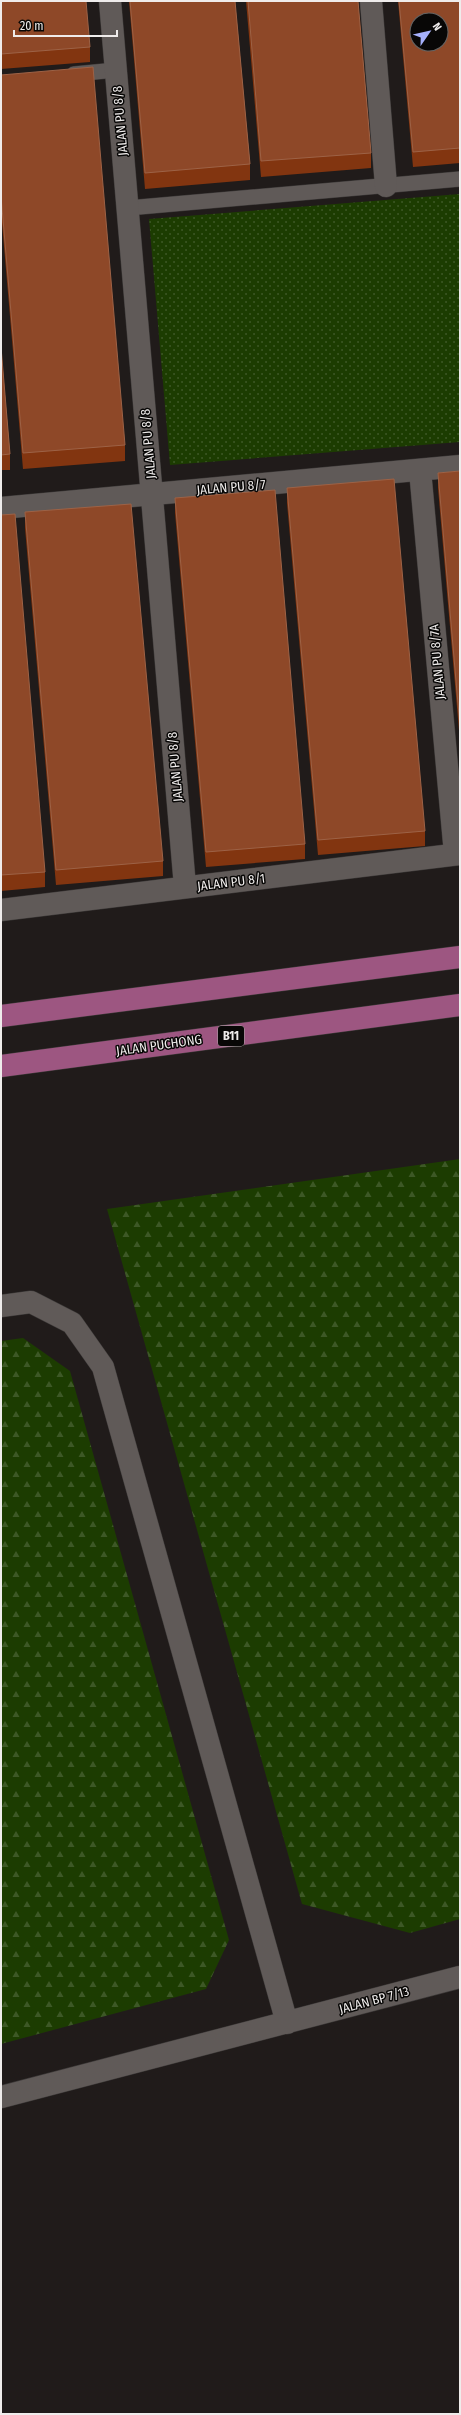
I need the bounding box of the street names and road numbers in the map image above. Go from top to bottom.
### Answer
street label: JALAN PU 8/8 [109,85,131,157]
street label: JALAN PU 8/8 [137,408,159,480]
street label: JALAN PU 8/7 [196,477,266,497]
street label: JALAN PU 8/7A [426,623,448,700]
street label: JALAN PU 8/8 [164,731,186,803]
street label: JALAN PU 8/1 [196,870,266,894]
road number: B11 [218,1026,244,1046]
street label: JALAN PUCHONG [115,1032,203,1058]
street label: JALAN BP 7/13 [337,1983,411,2017]

